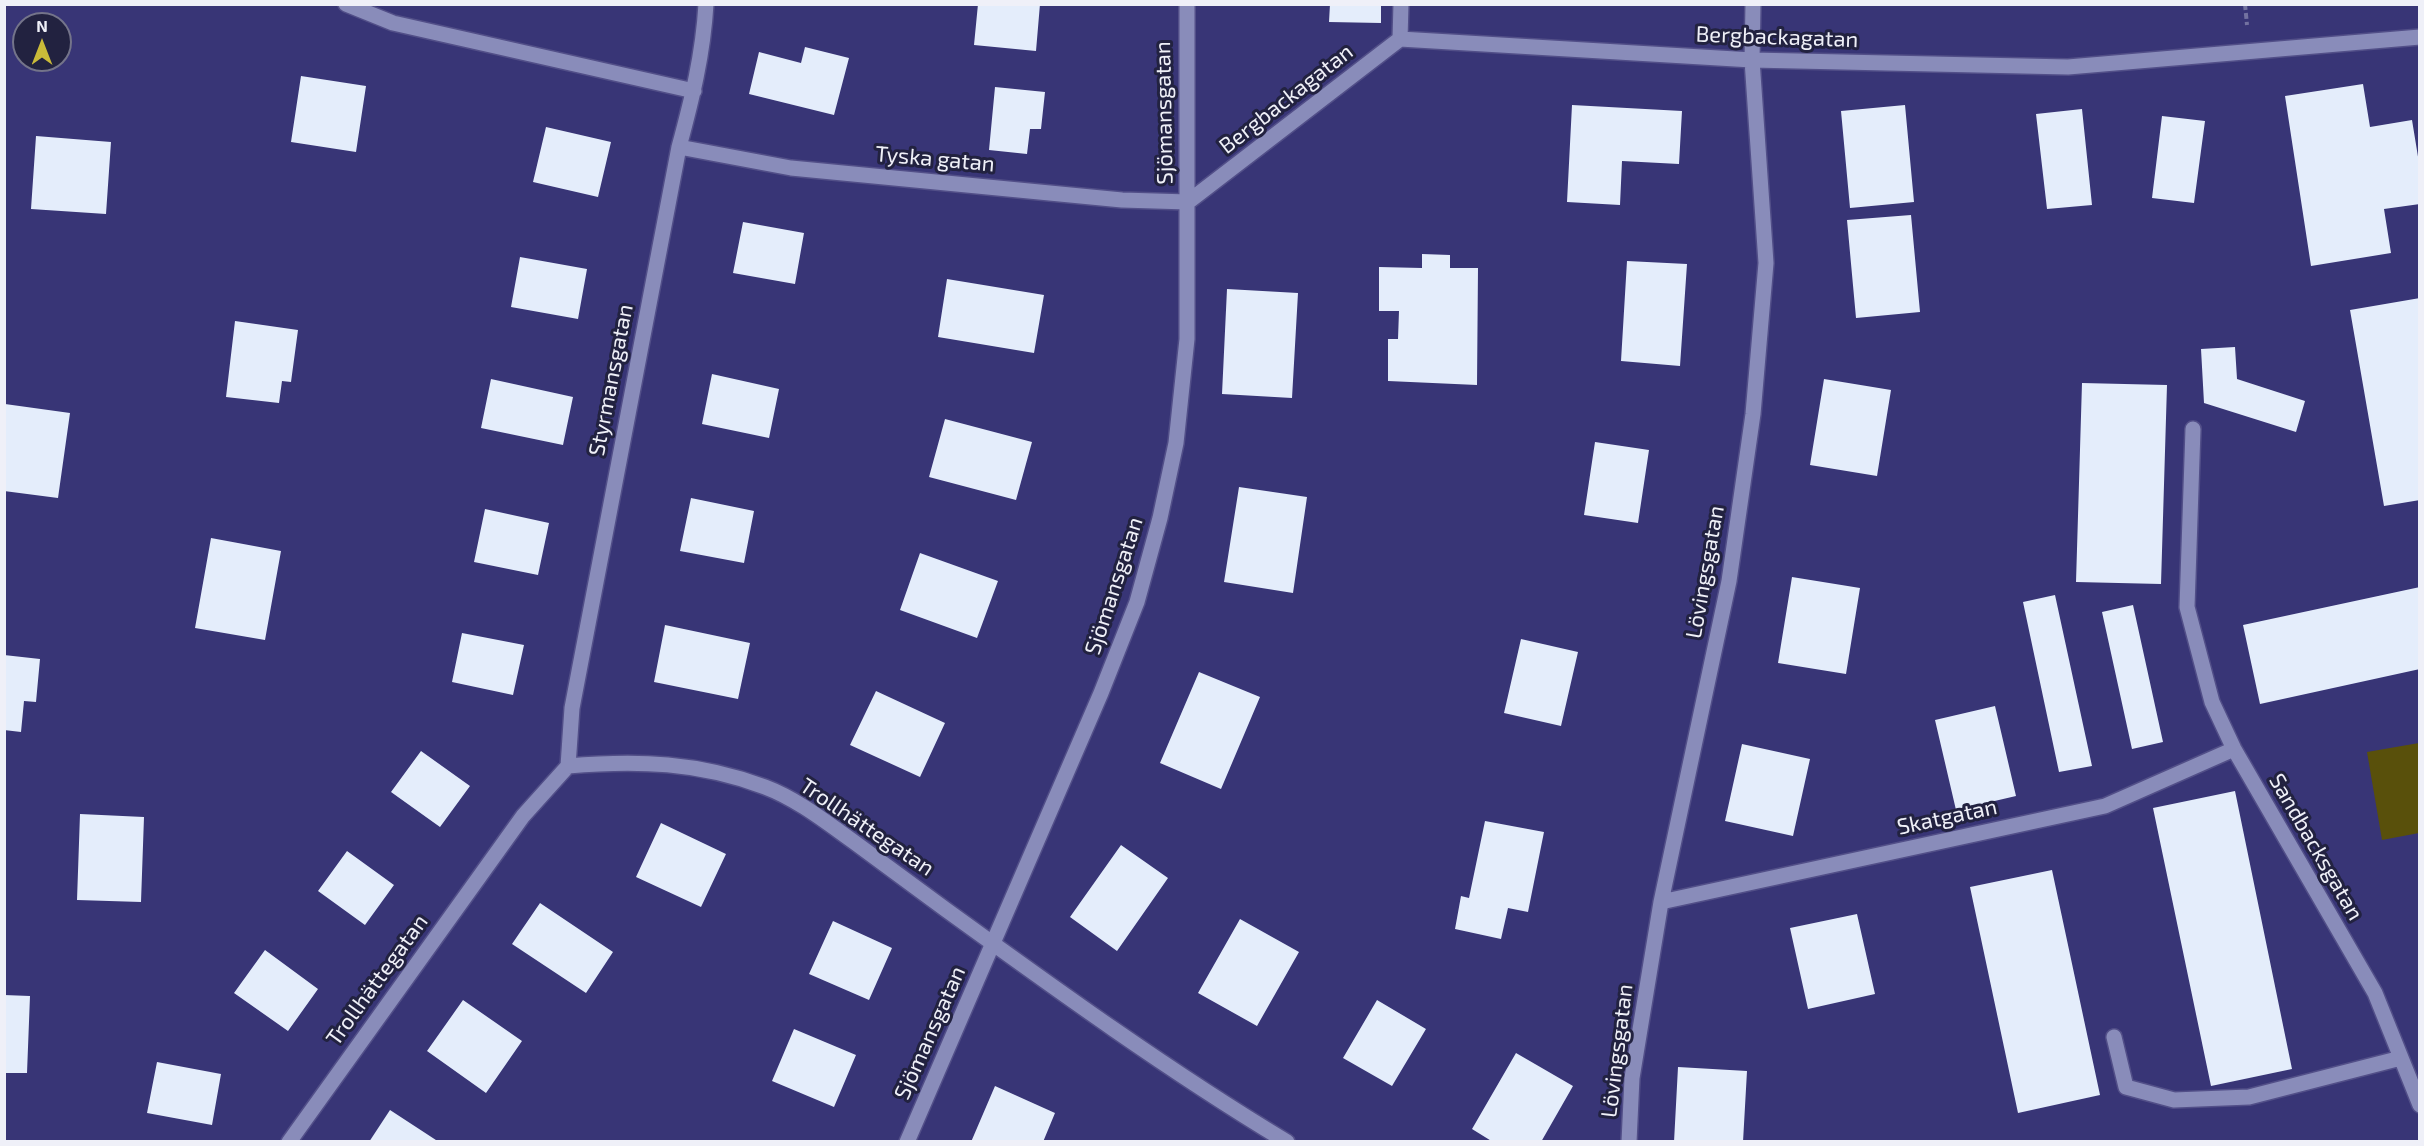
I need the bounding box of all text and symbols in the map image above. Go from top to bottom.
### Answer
north arrow [12,12,72,72]
text: N [36,16,48,35]
street label: Bergbackagatan [1695,21,1859,53]
street label: Bergbackagatan [1214,39,1358,159]
street label: Sjömansgatan [1150,41,1178,185]
street label: Tyska gatan [874,141,996,177]
street label: Styrmansgatan [583,302,639,458]
street label: Lövingsgatan [1680,503,1730,641]
street label: Sjömansgatan [1079,514,1149,658]
street label: Sandbacksgatan [2263,769,2369,925]
street label: Trollhättegatan [795,773,939,881]
street label: Skatgatan [1895,794,1999,840]
street label: Trollhättegatan [321,909,433,1051]
street label: Sjömansgatan [889,962,971,1104]
street label: Lövingsgatan [1596,983,1638,1119]

